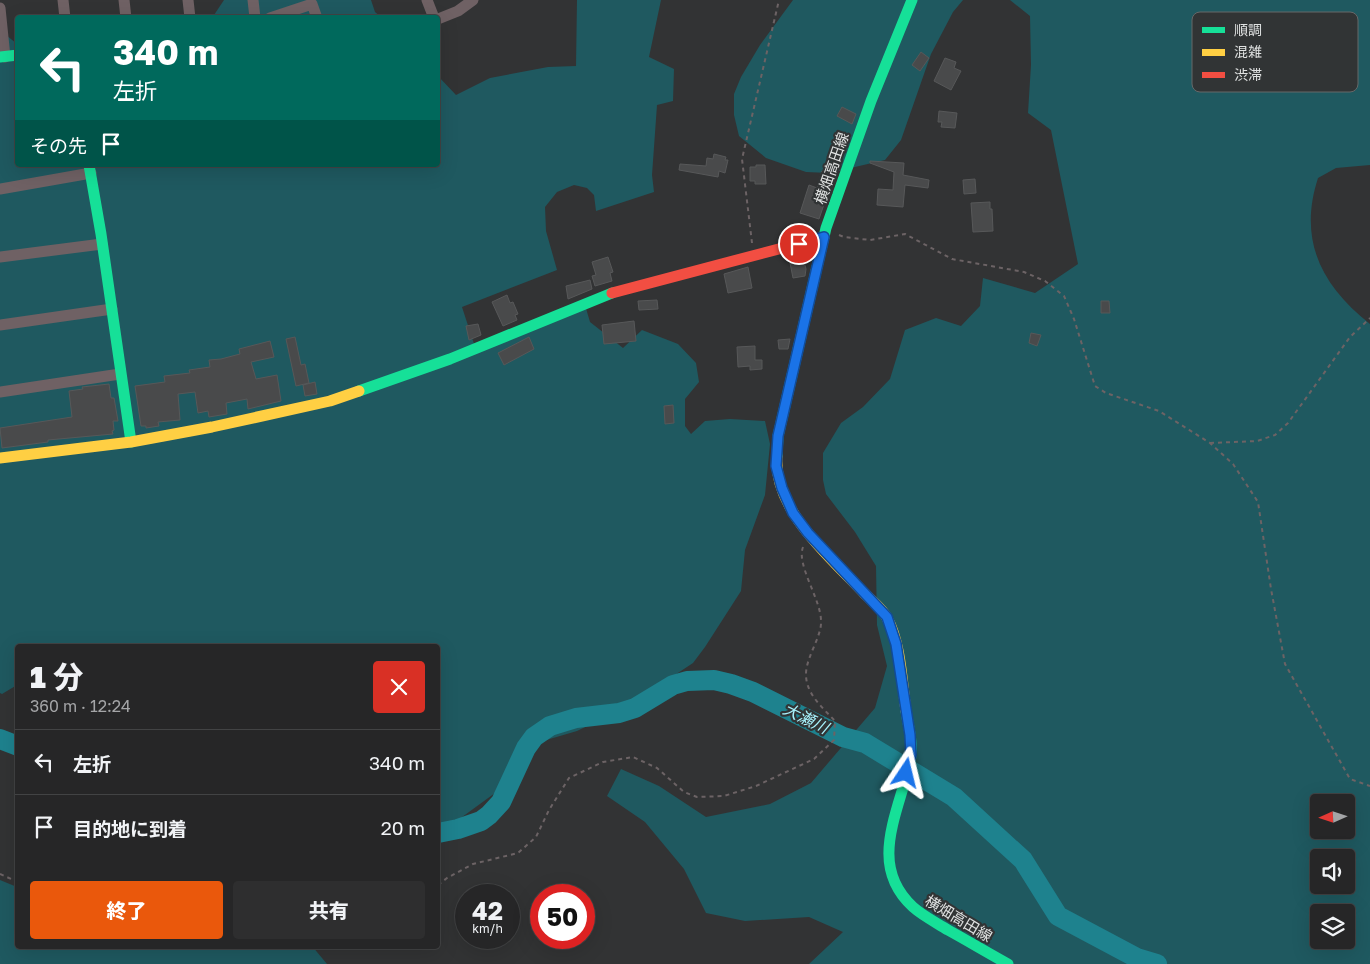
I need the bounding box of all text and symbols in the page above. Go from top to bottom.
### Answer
legend [1192,12,1358,92]
text: 順調 [1234,21,1262,38]
text: 340 m [113,31,218,73]
icon: left [30,35,95,100]
text: 混雑 [1234,43,1262,60]
text: 渋滞 [1234,66,1262,83]
text: 左折 [113,77,157,104]
icon: arrive [97,130,125,158]
street label: 横畑高田線 [810,130,852,206]
text: その先 [30,134,87,157]
pin [778,223,820,265]
icon: arrive [785,230,813,258]
text: 1 分 [30,659,83,695]
button: close [373,661,425,713]
text: 360 m · 12:24 [30,696,131,716]
water label: 大瀬川 [780,698,834,738]
position arrow [879,746,931,798]
icon: left [30,748,58,776]
text: 340 m [369,751,425,774]
text: 左折 [73,752,111,775]
north arrow [1310,794,1355,839]
map controls [1310,794,1355,949]
icon: arrive [30,813,58,841]
text: 20 m [381,816,425,839]
text: 目的地に到着 [73,817,187,840]
button: sound [1310,849,1355,894]
button: 終了 [30,881,223,939]
button: 共有 [233,881,425,939]
speed limit sign: 50 [530,884,595,949]
street label: 横畑高田線 [922,891,996,945]
text: 42 [472,895,503,926]
button: layers [1310,904,1355,949]
text: km/h [472,921,503,936]

